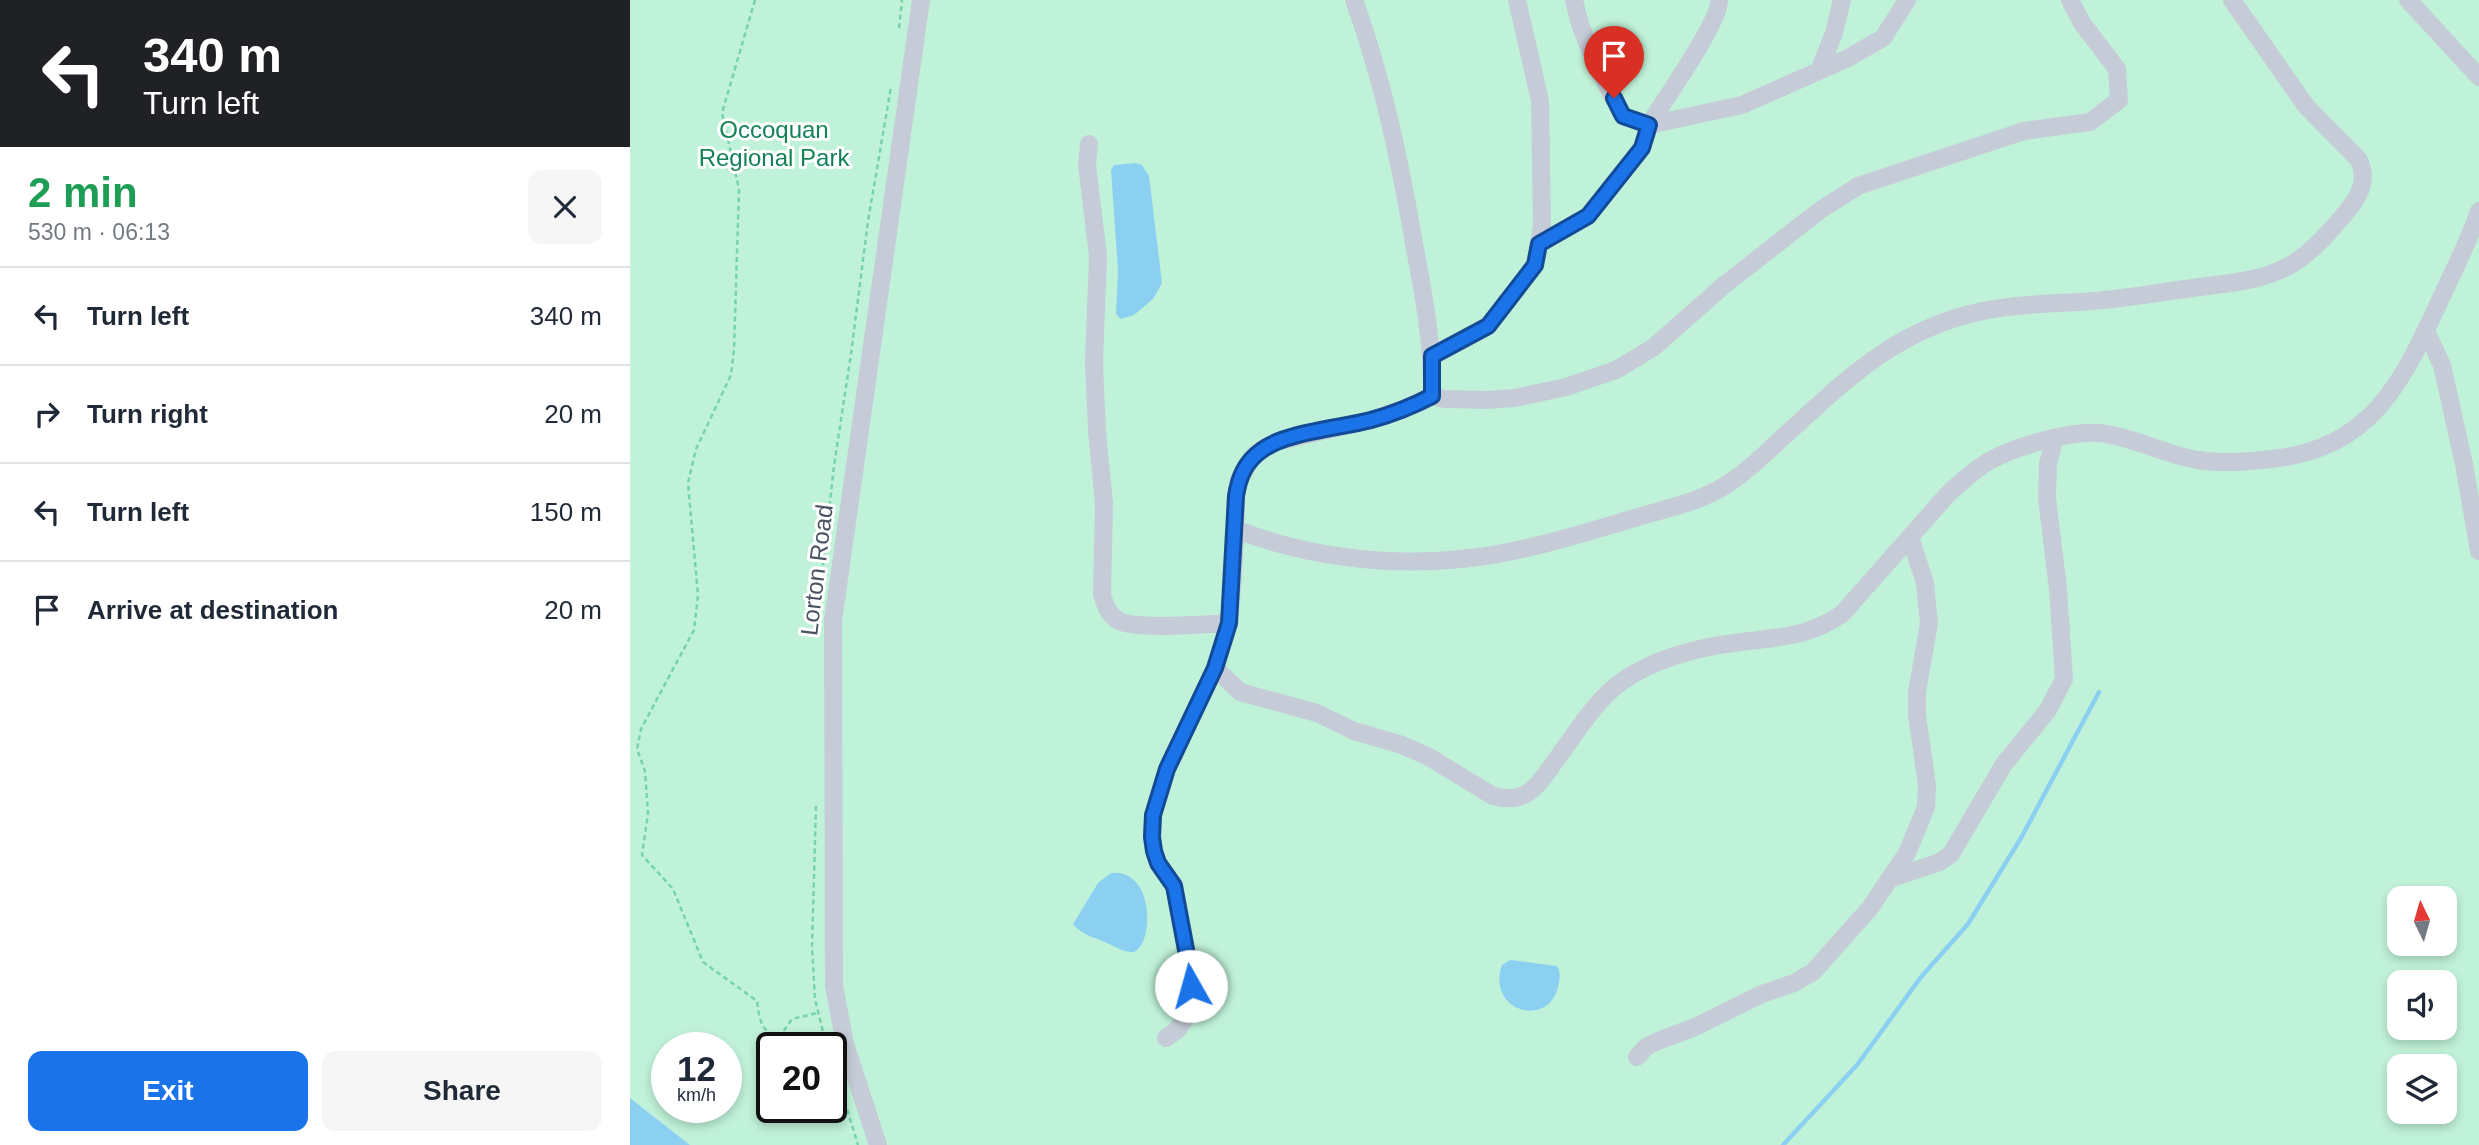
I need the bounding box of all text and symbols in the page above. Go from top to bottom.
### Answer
pin [1584,26,1644,98]
icon: left [28,28,119,119]
text: 340 m [143,28,282,82]
icon: arrive [1595,37,1633,75]
text: Turn left [143,85,259,121]
park label: Occoquan Regional Park [699,116,850,171]
text: 2 min [28,169,138,216]
button: close [528,170,602,244]
text: 530 m · 06:13 [28,219,170,245]
icon: left [28,297,66,335]
text: Turn left [87,301,189,331]
text: 340 m [530,301,602,331]
icon: right [28,395,66,433]
text: Turn right [87,399,208,429]
text: 20 m [544,399,602,429]
icon: left [28,493,66,531]
text: Turn left [87,497,189,527]
text: 150 m [530,497,602,527]
street label: Lorton Road [795,503,838,637]
icon: arrive [28,591,66,629]
text: Arrive at destination [87,595,338,625]
text: 20 m [544,595,602,625]
north arrow [2387,886,2457,956]
map controls [2387,886,2457,1124]
position arrow [1154,949,1228,1023]
button: sound [2387,970,2457,1040]
speed limit sign: 20 [756,1032,847,1123]
text: 12 [677,1049,716,1088]
button: Exit [28,1051,308,1131]
button: Share [322,1051,602,1131]
button: layers [2387,1054,2457,1124]
text: km/h [677,1085,716,1105]

